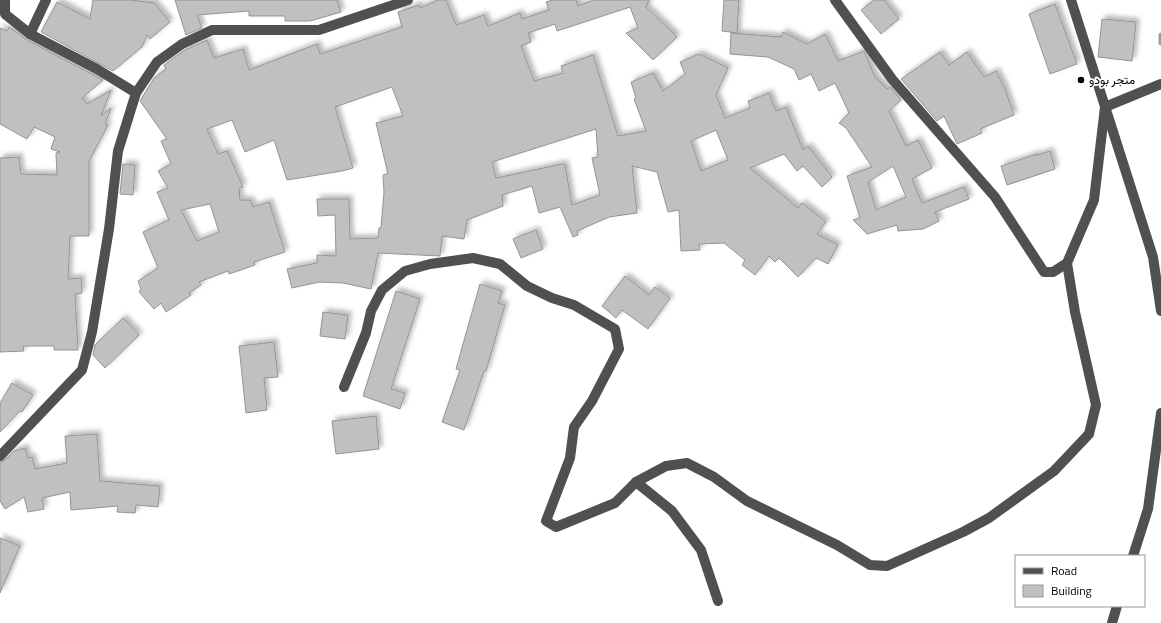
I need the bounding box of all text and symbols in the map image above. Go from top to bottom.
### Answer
place label: متجر بودو [1089,70,1135,89]
marker: متجر بودو [1076,75,1086,85]
legend [1015,555,1145,607]
text: Road [1051,561,1077,580]
text: Building [1051,581,1092,600]

